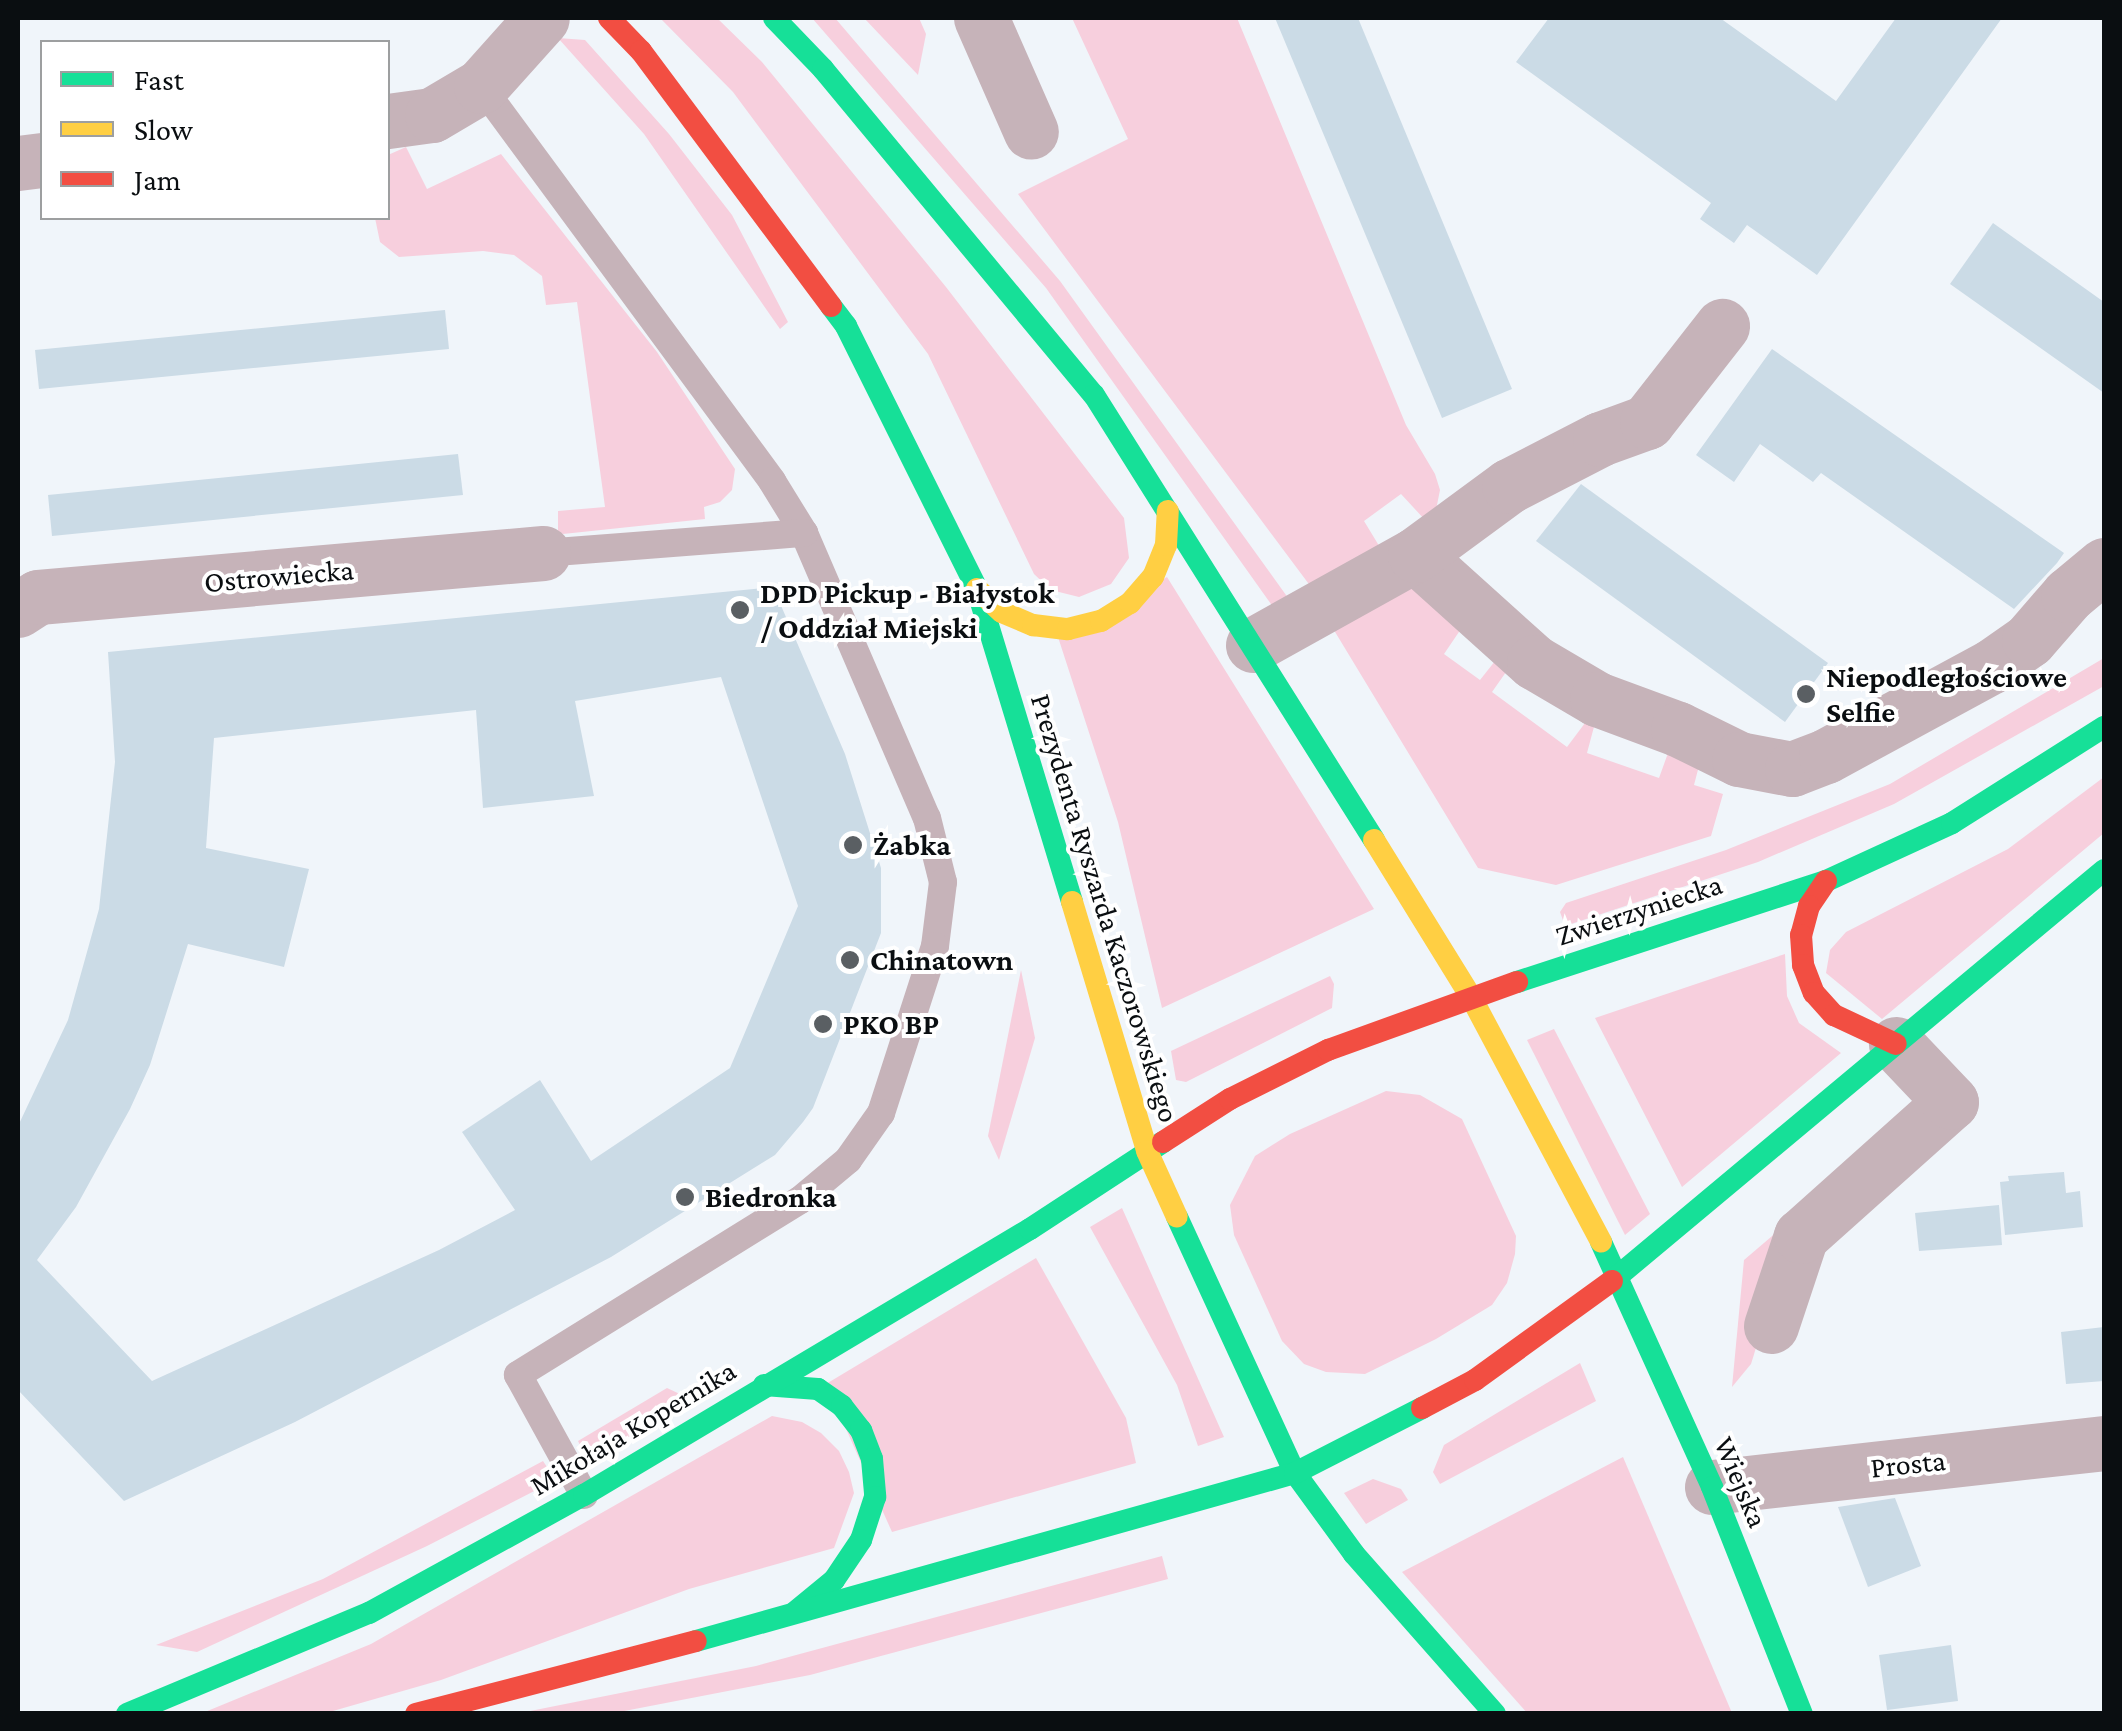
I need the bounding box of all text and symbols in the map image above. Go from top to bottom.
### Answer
legend [40,40,390,220]
text: Fast [134,63,184,96]
text: Slow [134,113,193,146]
text: Jam [134,163,181,196]
street label: Ostrowiecka [203,552,355,600]
place label: DPD Pickup - Białystok / Oddział Miejski [760,575,1055,646]
marker: DPD Pickup - Białystok / Oddział Miejski [729,599,751,621]
place label: Niepodległościowe Selfie [1826,659,2067,730]
marker: Niepodległościowe Selfie [1795,683,1817,705]
street label: Prezydenta Ryszarda Kaczorowskiego [1023,689,1187,1127]
place label: Żabka [873,827,951,863]
marker: Żabka [842,834,864,856]
street label: Zwierzyniecka [1551,866,1727,954]
place label: Chinatown [870,942,1013,978]
marker: Chinatown [839,949,861,971]
place label: PKO BP [843,1006,939,1042]
marker: PKO BP [812,1013,834,1035]
place label: Biedronka [705,1179,837,1215]
marker: Biedronka [674,1186,696,1208]
street label: Mikołaja Kopernika [524,1352,742,1504]
street label: Wiejska [1706,1431,1776,1533]
street label: Prosta [1869,1442,1947,1486]

